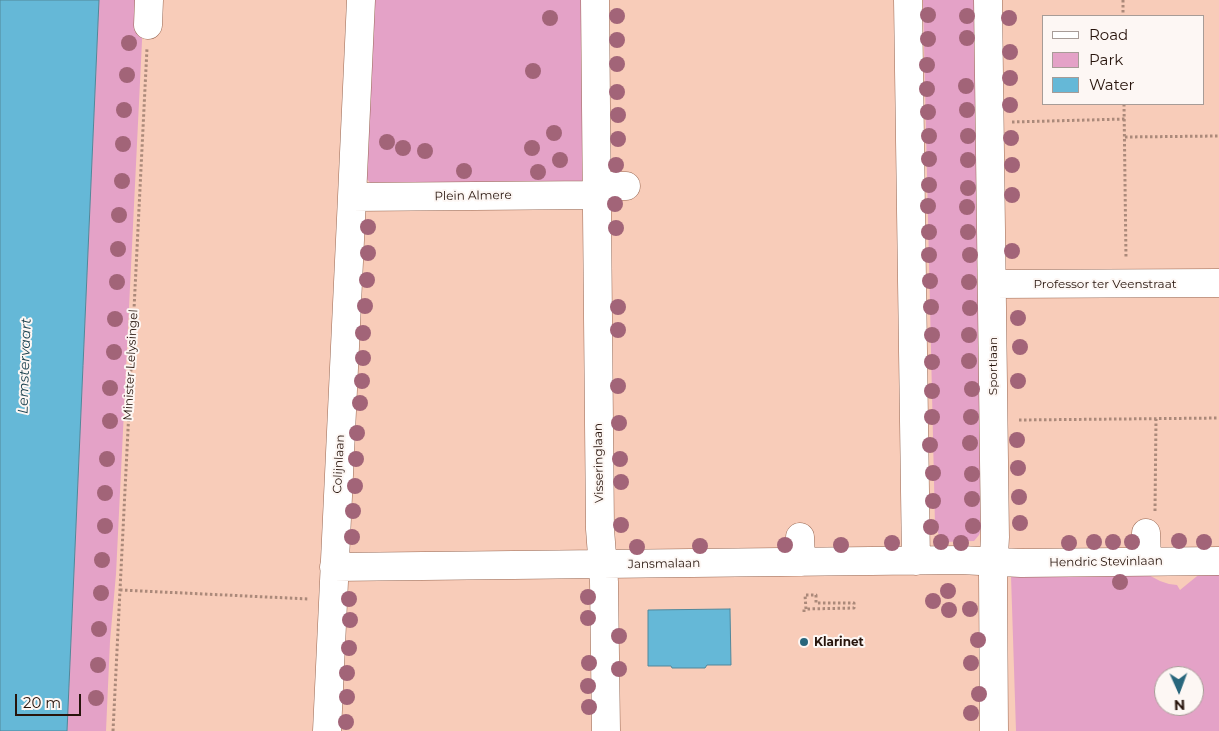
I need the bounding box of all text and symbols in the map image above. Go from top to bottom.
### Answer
legend [1042,15,1204,105]
text: Road [1089,25,1128,44]
text: Park [1089,50,1123,69]
text: Water [1089,75,1135,94]
street label: Plein Almere [434,188,512,204]
street label: Professor ter Veenstraat [1033,277,1177,291]
street label: Minister Lelysingel [121,309,141,421]
water label: Lemstervaart [15,318,35,414]
street label: Sportlaan [986,337,1000,395]
street label: Visseringlaan [591,423,607,503]
street label: Colijnlaan [330,434,348,494]
street label: Hendric Stevinlaan [1049,554,1163,570]
street label: Jansmalaan [628,556,700,572]
place label: Klarinet [814,635,864,649]
marker: Klarinet [798,636,810,648]
north arrow [1154,666,1204,716]
scale bar [18,684,84,716]
text: 20 m [23,693,61,712]
text: N [1174,696,1185,714]

